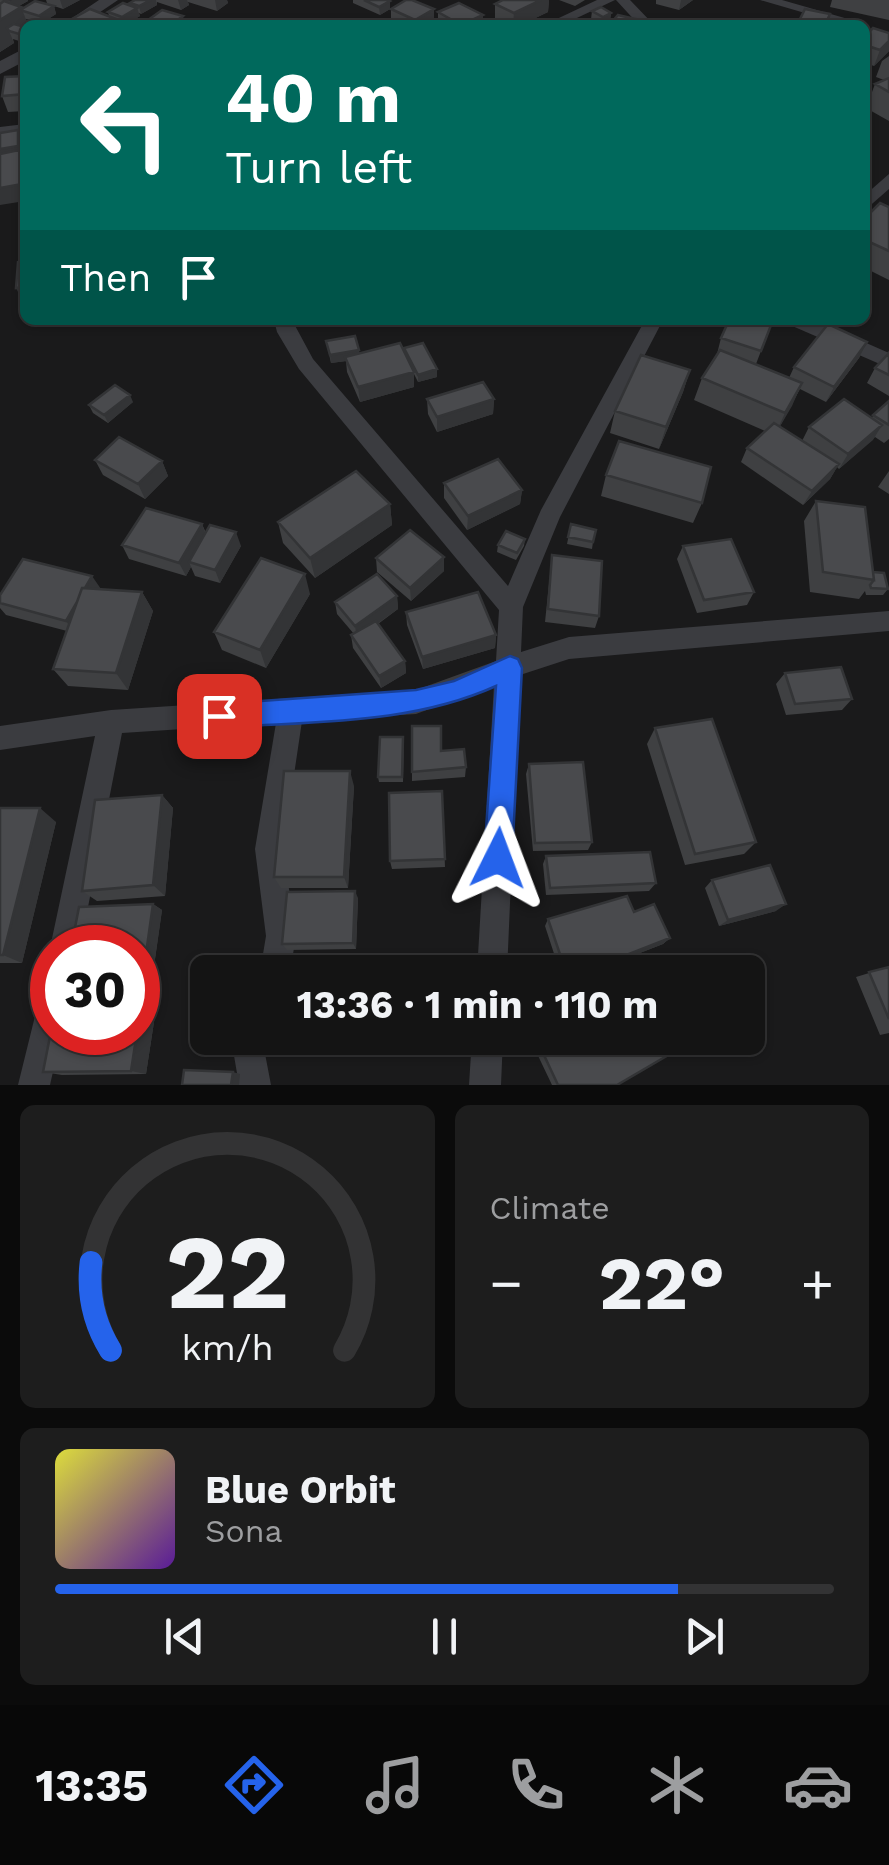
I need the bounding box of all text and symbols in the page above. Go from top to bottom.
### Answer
text: 40 m [225,57,401,139]
icon: left [60,60,190,190]
text: Turn left [225,141,412,194]
icon: arrive [171,250,226,305]
text: Then [60,256,151,300]
pin [177,674,262,759]
icon: arrive [192,689,247,744]
position arrow [446,806,550,910]
speed limit sign: 30 [30,925,160,1055]
text: 13:36 · 1 min · 110 m [297,983,658,1027]
text: Climate [490,1189,610,1227]
text: 22 [165,1211,289,1333]
text: 22° [598,1239,725,1327]
text: − [490,1251,523,1315]
text: + [801,1251,834,1315]
text: km/h [181,1327,273,1369]
text: Blue Orbit [205,1468,396,1512]
text: Sona [205,1512,283,1550]
icon: previous [157,1609,212,1664]
icon: pause [417,1609,472,1664]
icon: next [677,1609,732,1664]
icon: directions [219,1750,289,1820]
icon: music [360,1750,430,1820]
icon: phone [501,1750,571,1820]
icon: climate [642,1750,712,1820]
icon: car [783,1750,853,1820]
text: 13:35 [36,1759,148,1812]

